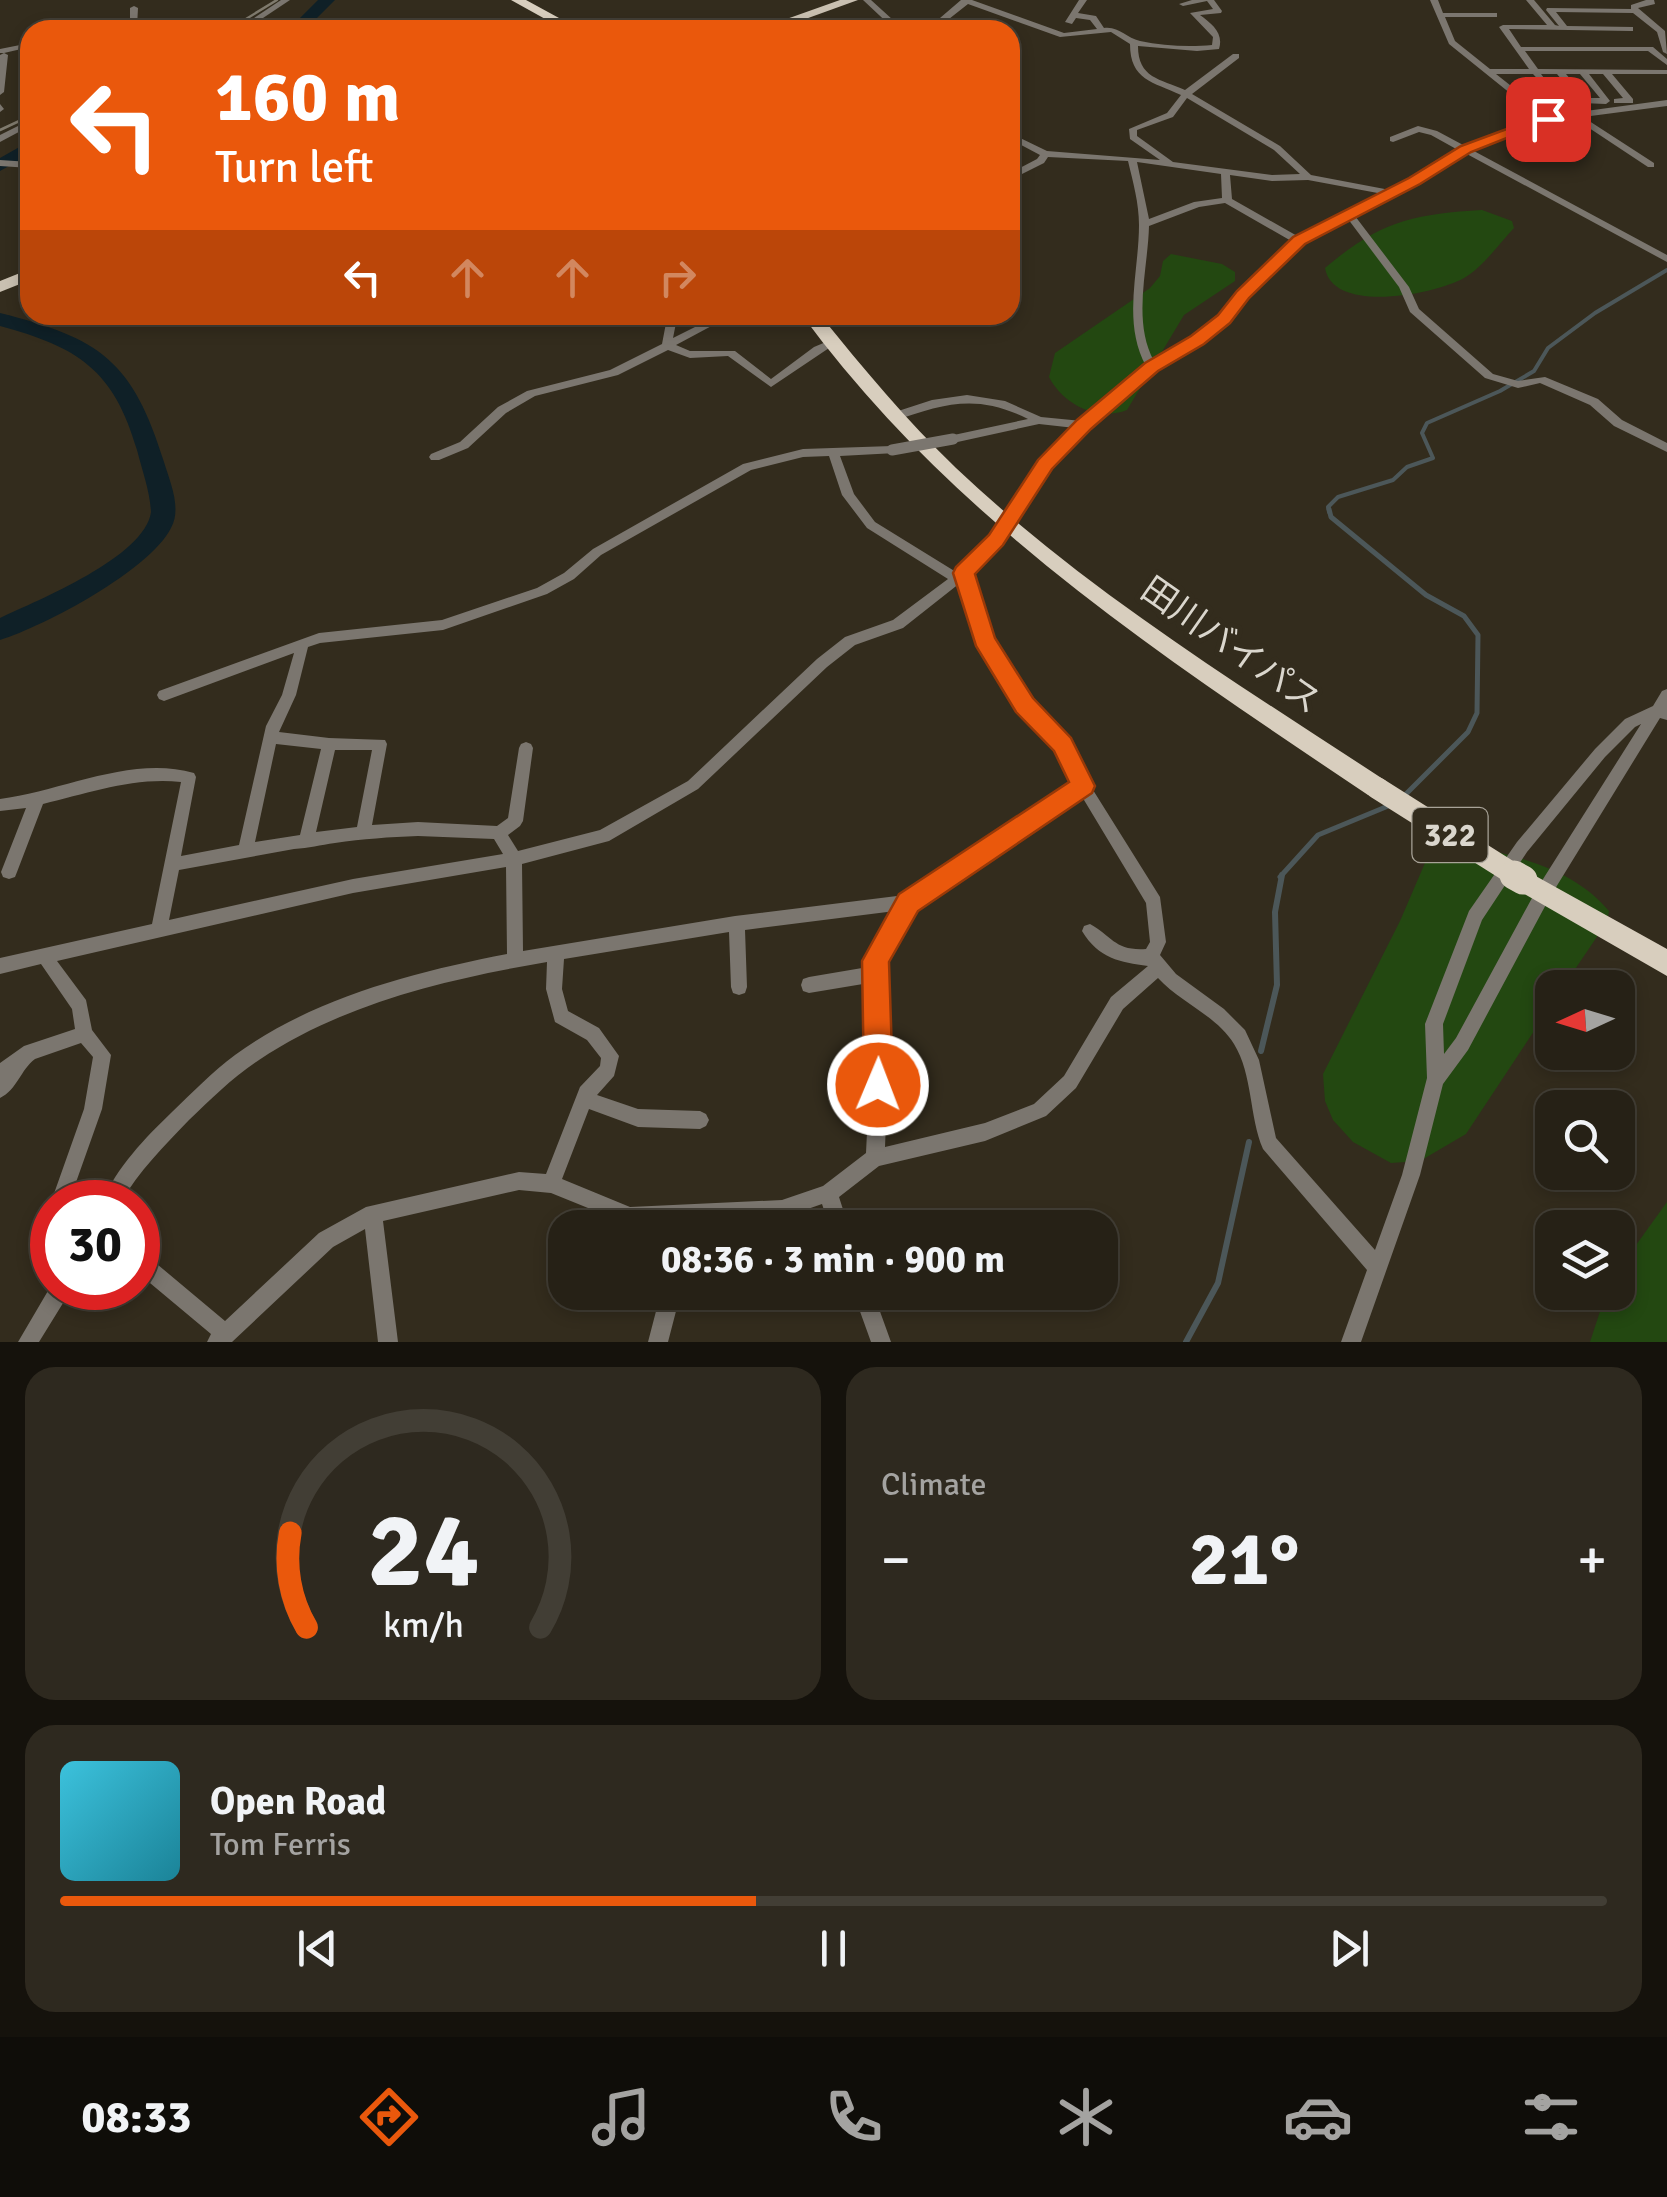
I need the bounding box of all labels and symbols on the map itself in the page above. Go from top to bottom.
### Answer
pin [1506,77,1591,162]
street label: 田川バイパス [1133,568,1329,723]
road number: 322 [1412,808,1488,862]
north arrow [1535,970,1635,1070]
position arrow [826,1033,930,1137]
speed limit sign: 30 [30,1180,160,1310]

